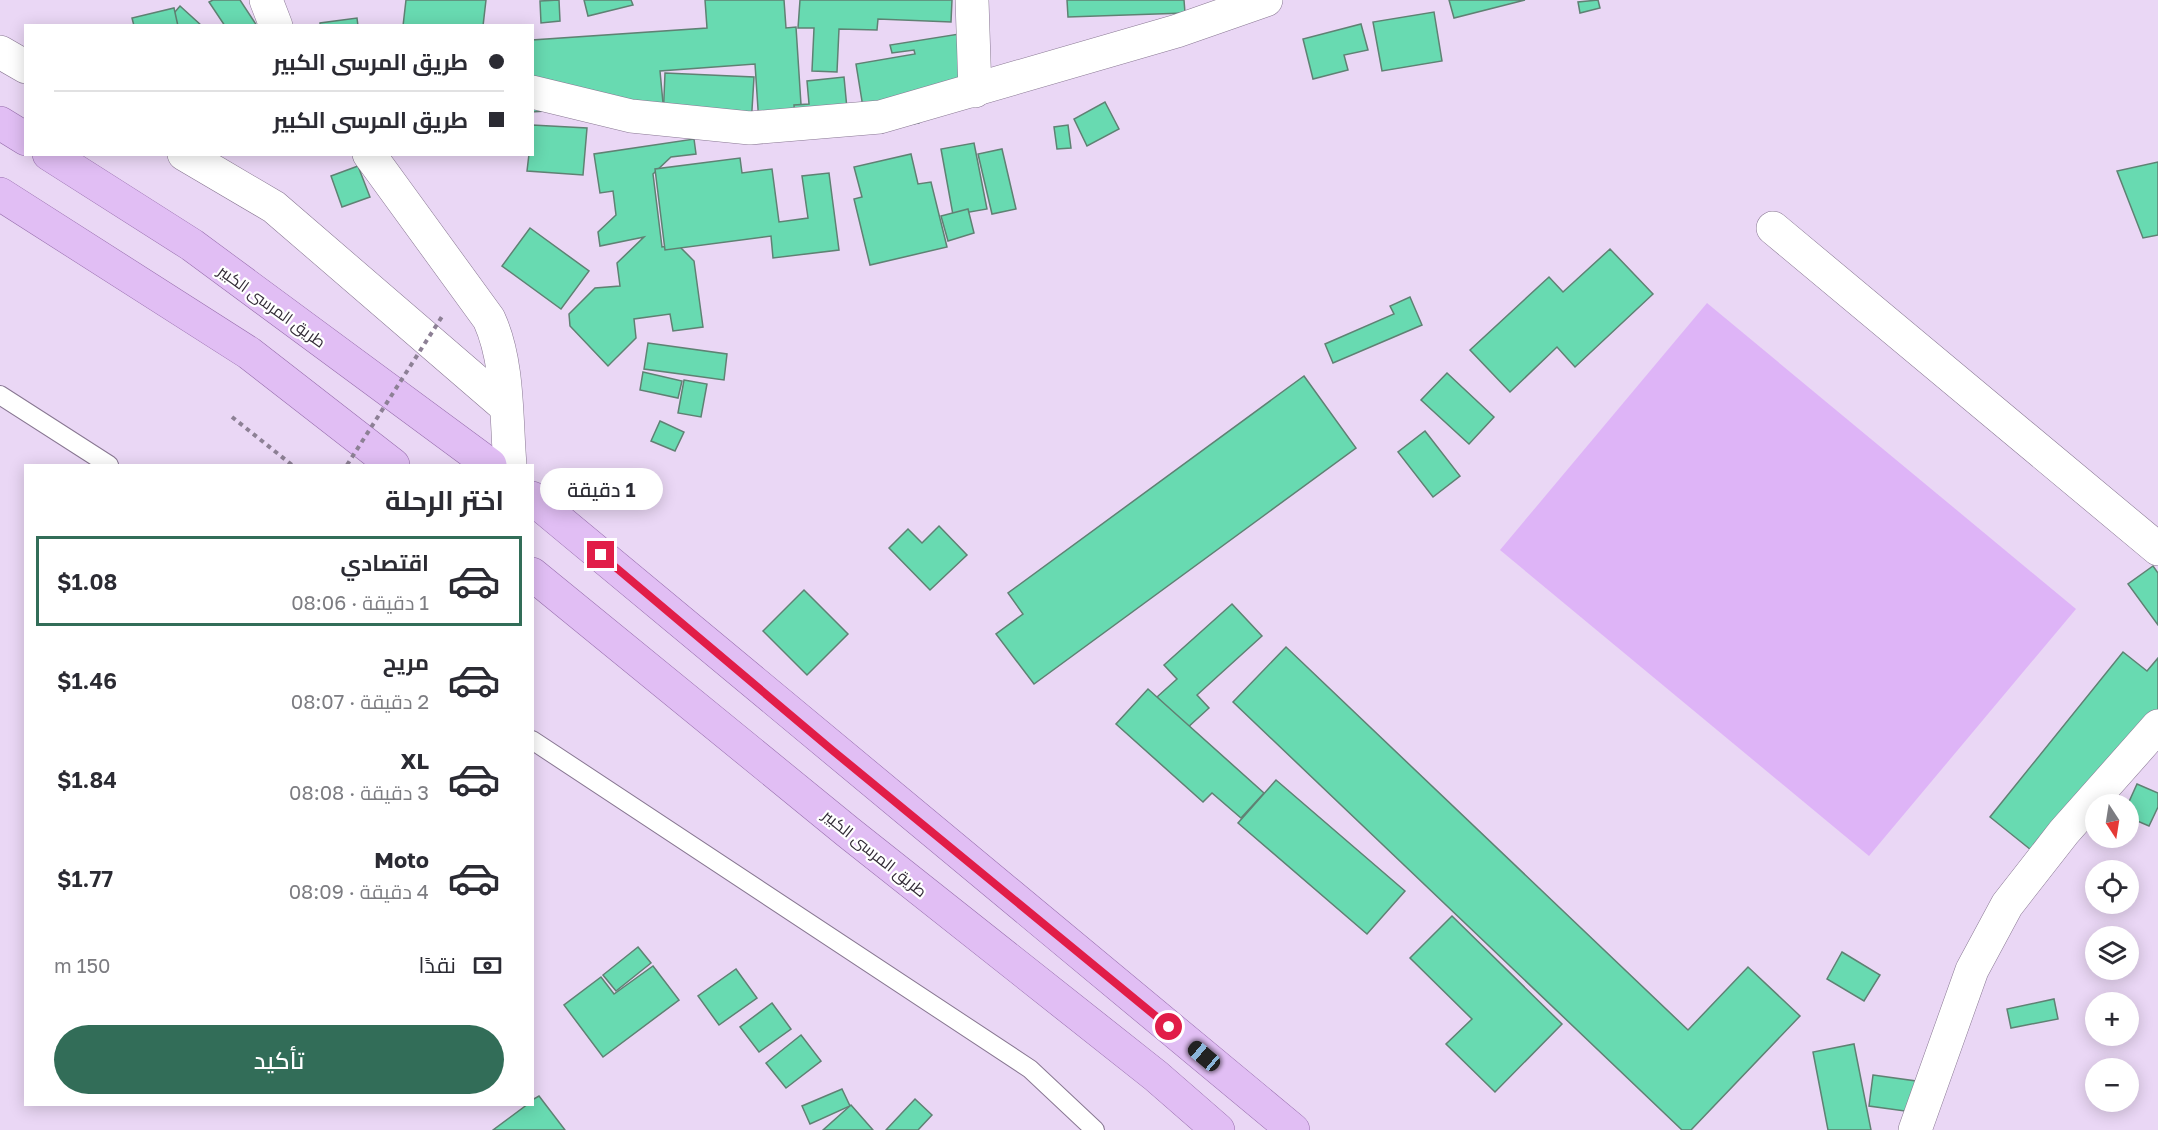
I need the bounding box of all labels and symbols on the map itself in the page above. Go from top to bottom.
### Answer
street label: طريق المرسى الكبير [213,260,330,353]
callout: 1 دقيقة [540,468,662,510]
route end [587,541,614,568]
north arrow [2085,794,2139,848]
street label: طريق المرسى الكبير [818,804,931,902]
route start [1155,1013,1182,1040]
car [1184,1038,1224,1074]

